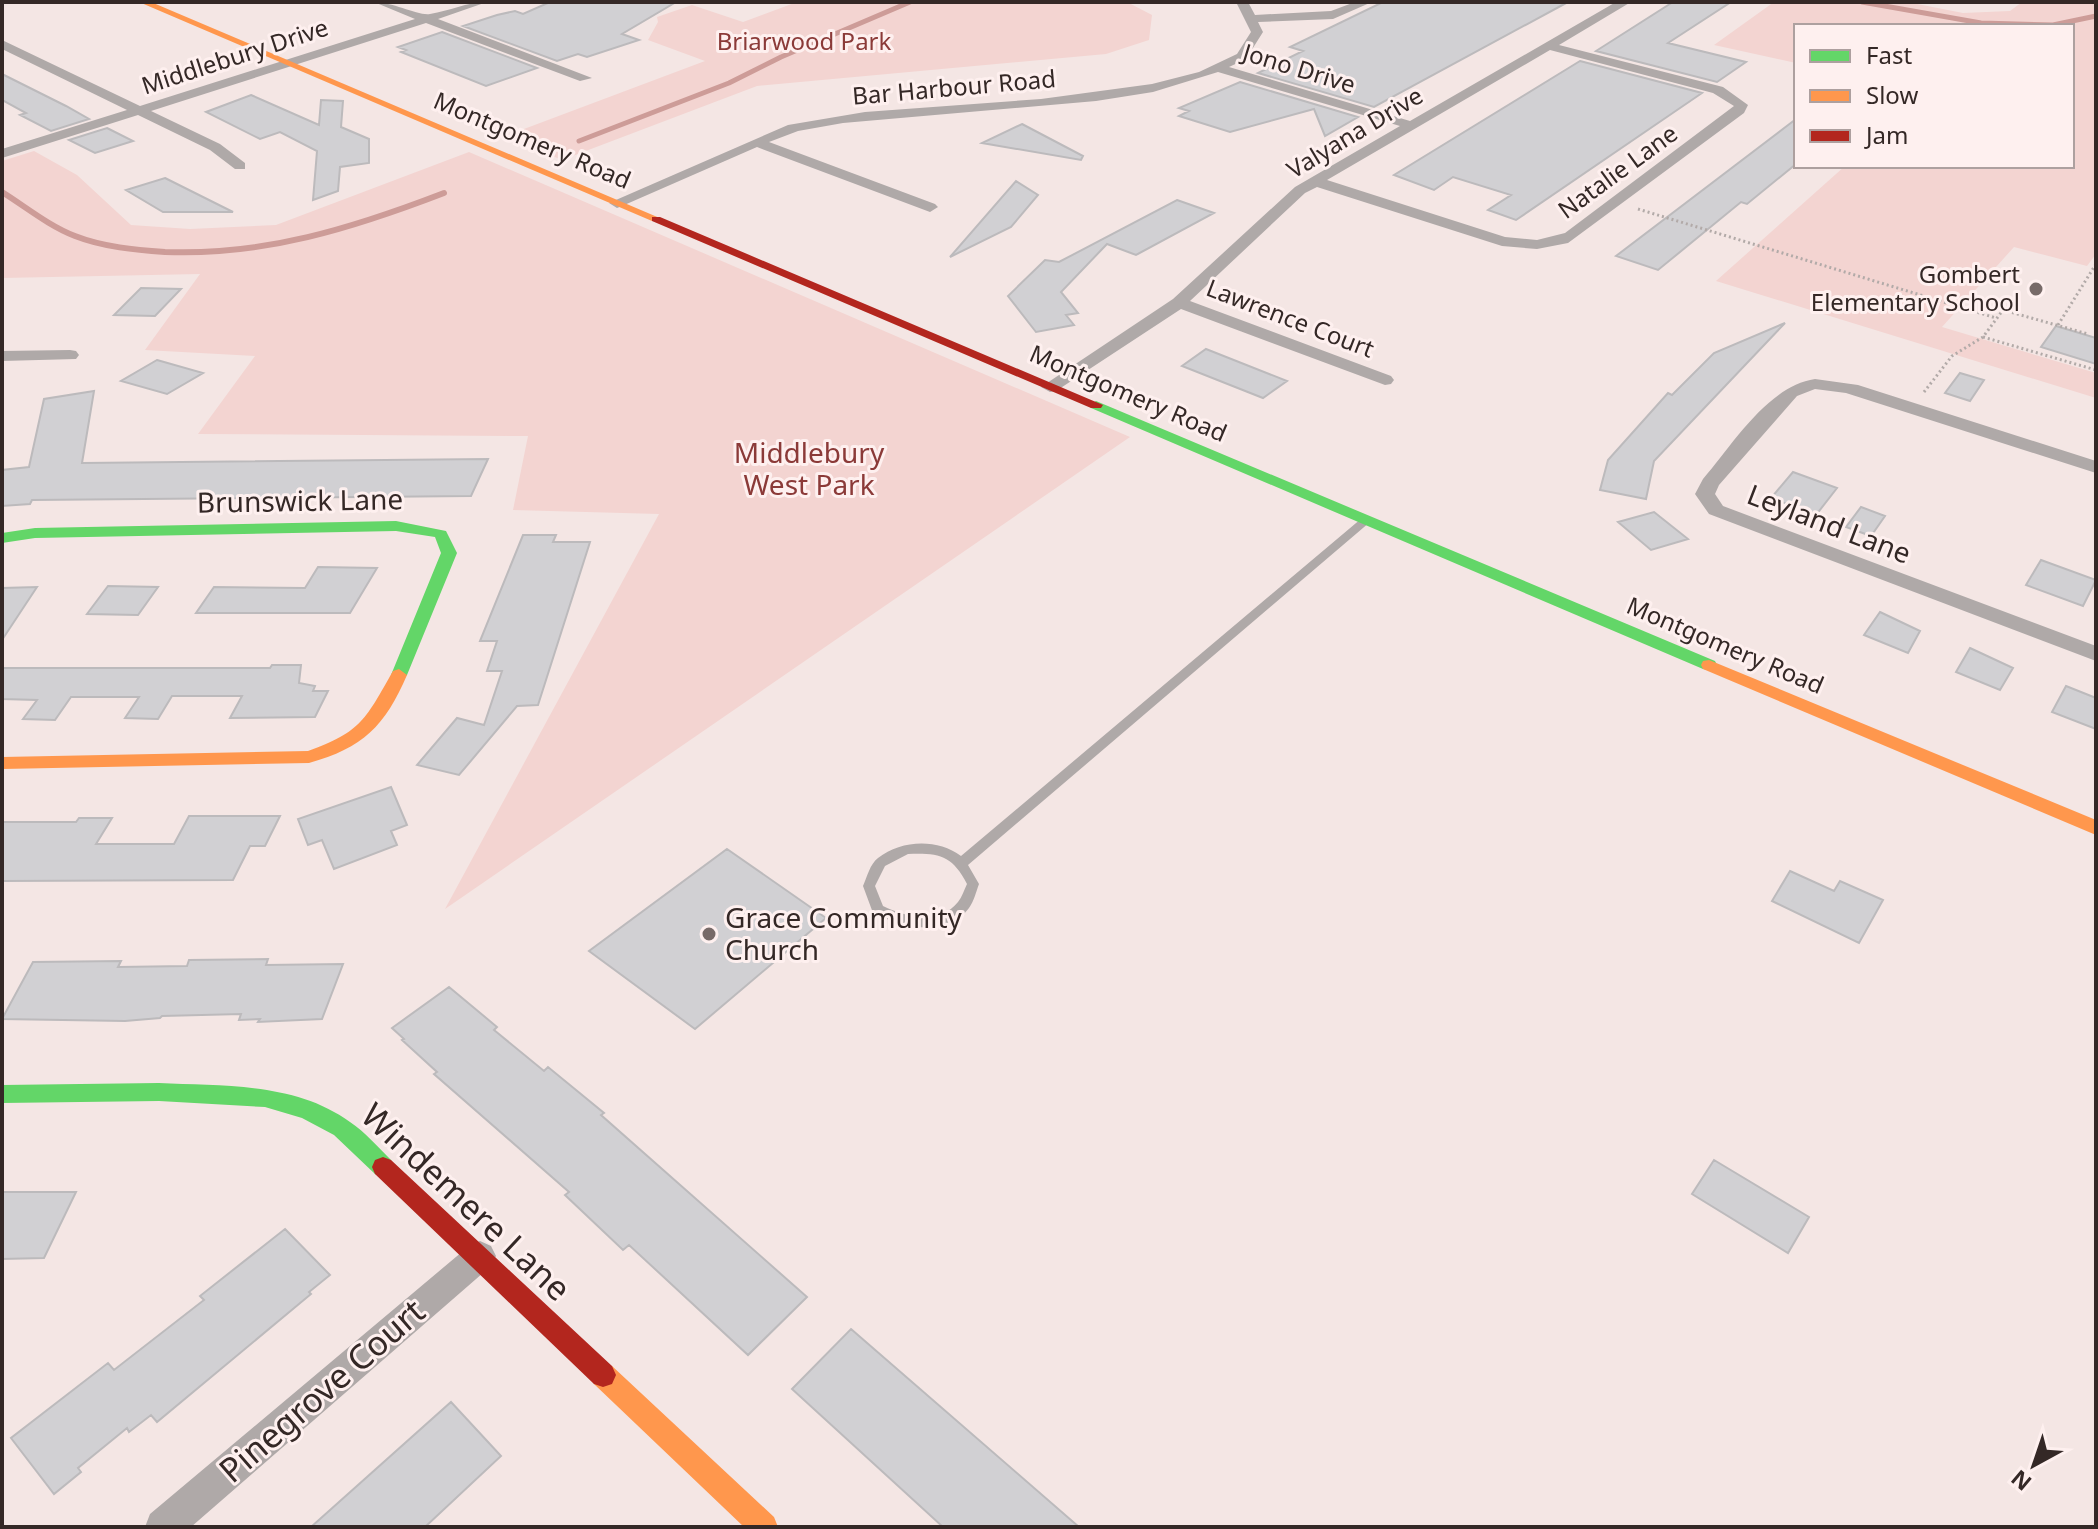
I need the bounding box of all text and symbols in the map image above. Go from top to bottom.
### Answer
street label: Middlebury Drive [137,10,332,101]
park label: Briarwood Park [717,24,892,57]
legend [1794,24,2074,168]
street label: Jono Drive [1237,34,1360,100]
text: Fast [1866,38,1912,71]
street label: Bar Harbour Road [851,61,1057,112]
street label: Valyana Drive [1280,78,1428,185]
text: Slow [1866,78,1918,111]
street label: Montgomery Road [429,83,636,196]
street label: Natalie Lane [1551,116,1684,225]
text: Jam [1864,118,1908,151]
place label: Gombert Elementary School [1811,257,2020,318]
street label: Lawrence Court [1202,270,1379,365]
marker: Gombert Elementary School [2027,280,2045,298]
street label: Montgomery Road [1025,336,1232,449]
park label: Middlebury West Park [734,433,885,503]
street label: Leyland Lane [1742,474,1917,572]
street label: Brunswick Lane [197,479,403,521]
street label: Montgomery Road [1622,588,1829,701]
place label: Grace Community Church [725,898,963,968]
marker: Grace Community Church [700,925,718,943]
street label: Windemere Lane [352,1092,581,1310]
street label: Pinegrove Court [209,1288,434,1492]
north arrow [1994,1425,2074,1505]
text: N [2004,1464,2037,1498]

